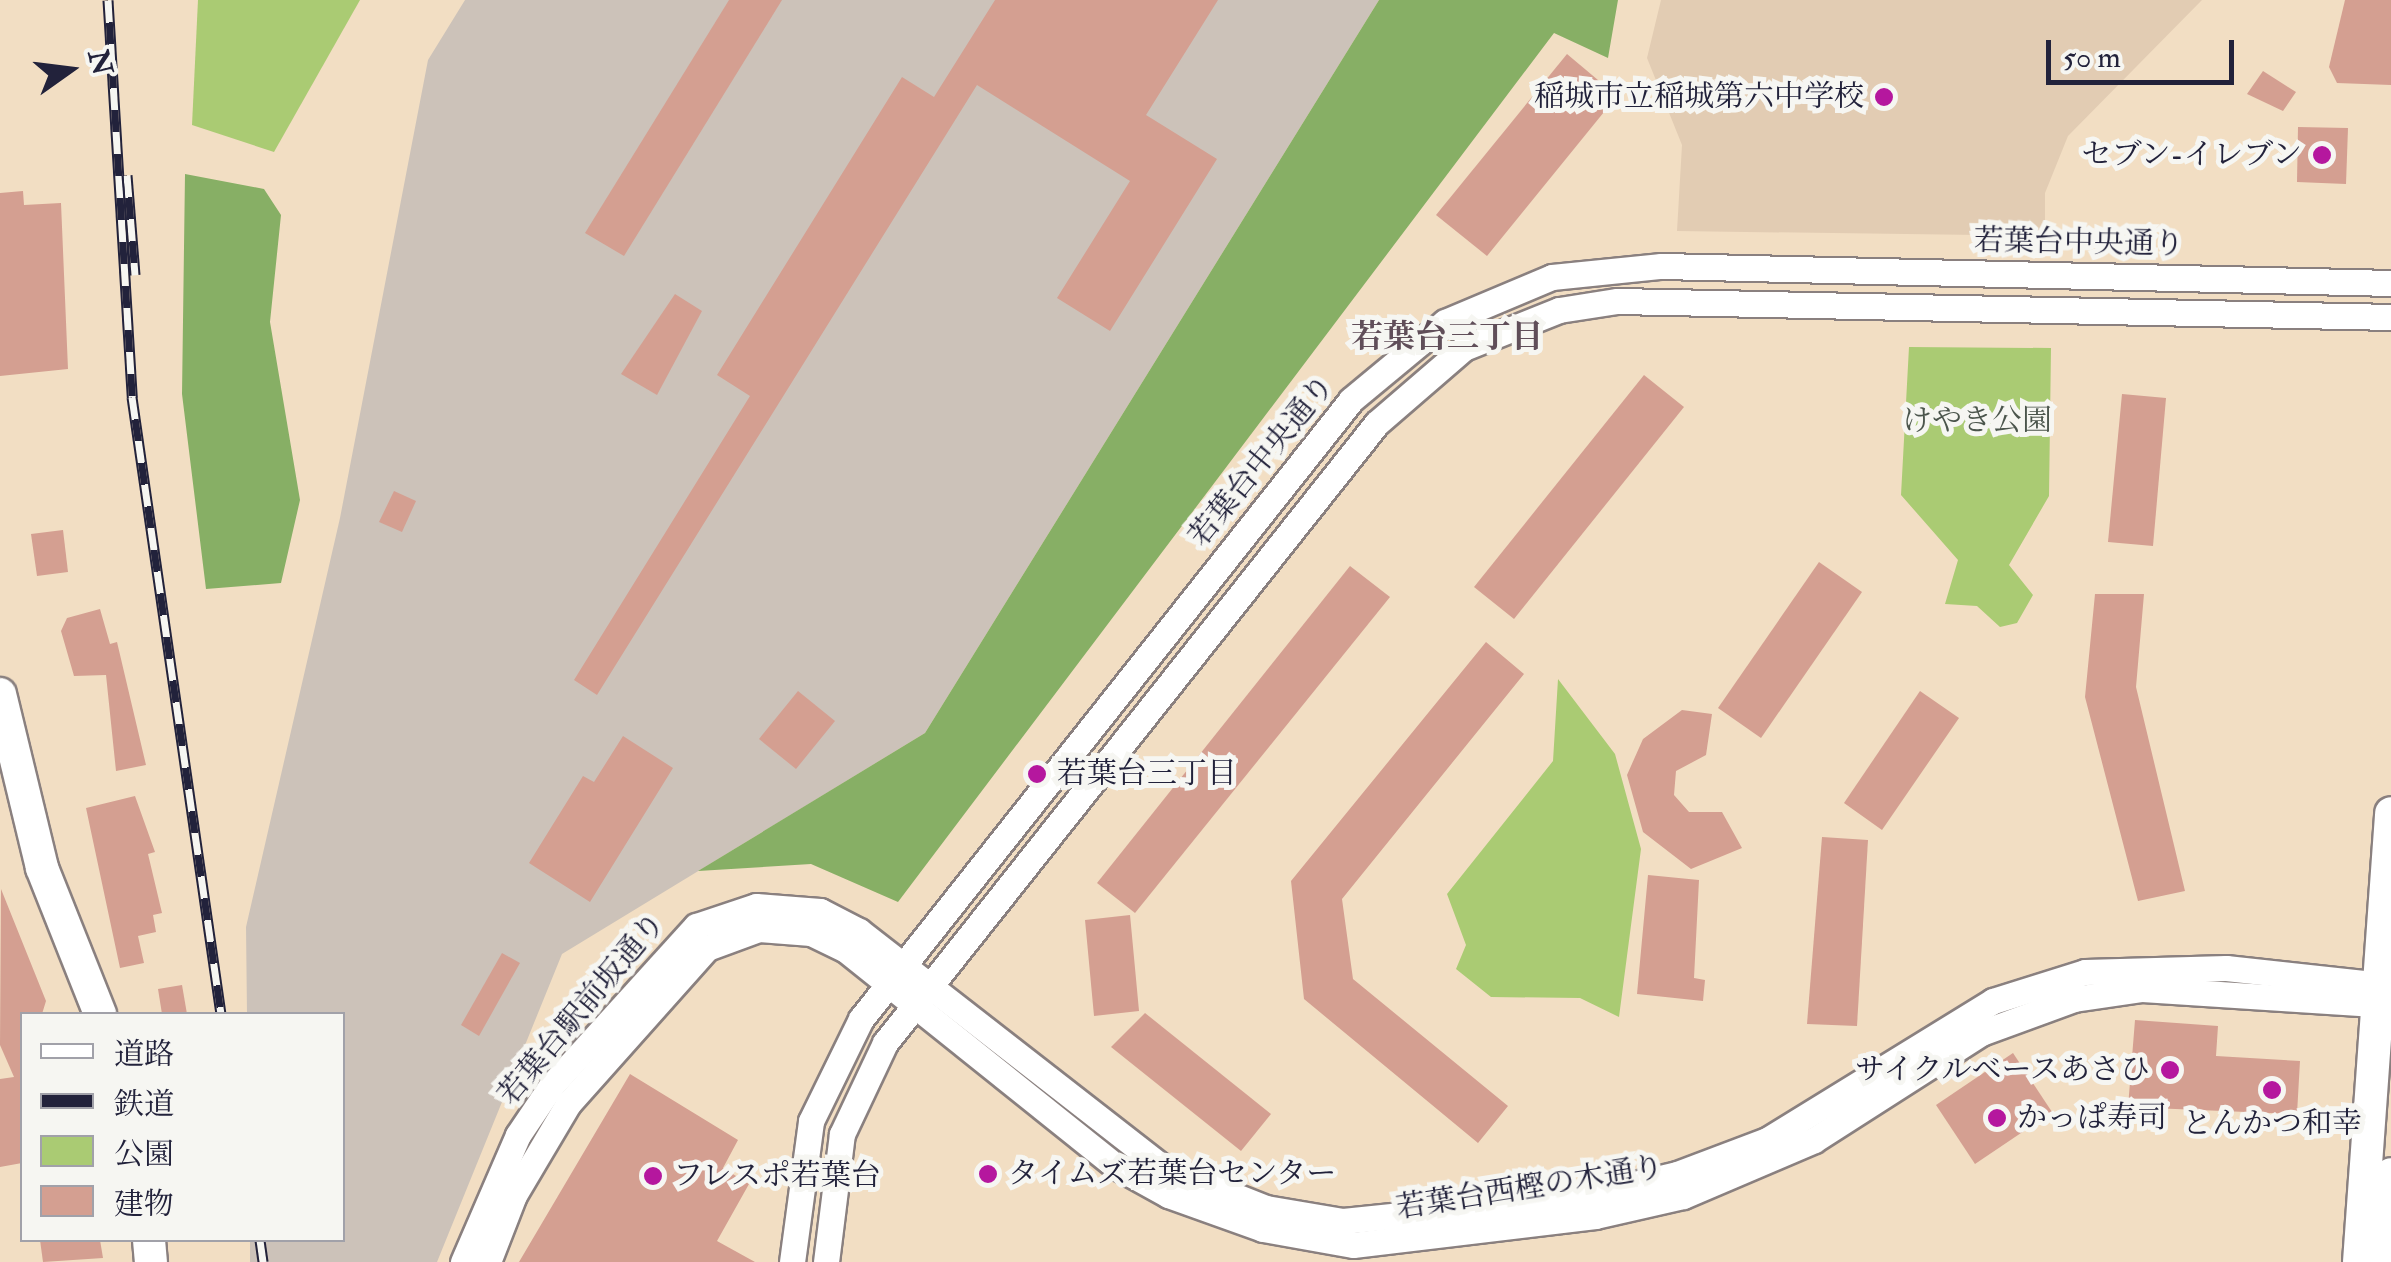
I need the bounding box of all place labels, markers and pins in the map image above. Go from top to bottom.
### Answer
place label: 稲城市立稲城第六中学校 [1534,79,1864,115]
marker: 稲城市立稲城第六中学校 [1873,86,1895,108]
place label: セブン-イレブン [2079,137,2302,173]
marker: セブン-イレブン [2311,144,2333,166]
place label: 若葉台三丁目 [1057,756,1237,792]
marker: 若葉台三丁目 [1026,763,1048,785]
place label: サイクルベースあさひ [1850,1052,2150,1088]
marker: サイクルベースあさひ [2159,1059,2181,1081]
marker: とんかつ和幸 [2261,1079,2283,1101]
place label: かっぱ寿司 [2017,1100,2167,1136]
place label: とんかつ和幸 [2182,1106,2362,1142]
marker: かっぱ寿司 [1986,1107,2008,1129]
place label: タイムズ若葉台センター [1008,1156,1338,1192]
place label: フレスポ若葉台 [673,1158,883,1194]
marker: タイムズ若葉台センター [977,1163,999,1185]
marker: フレスポ若葉台 [642,1165,664,1187]

